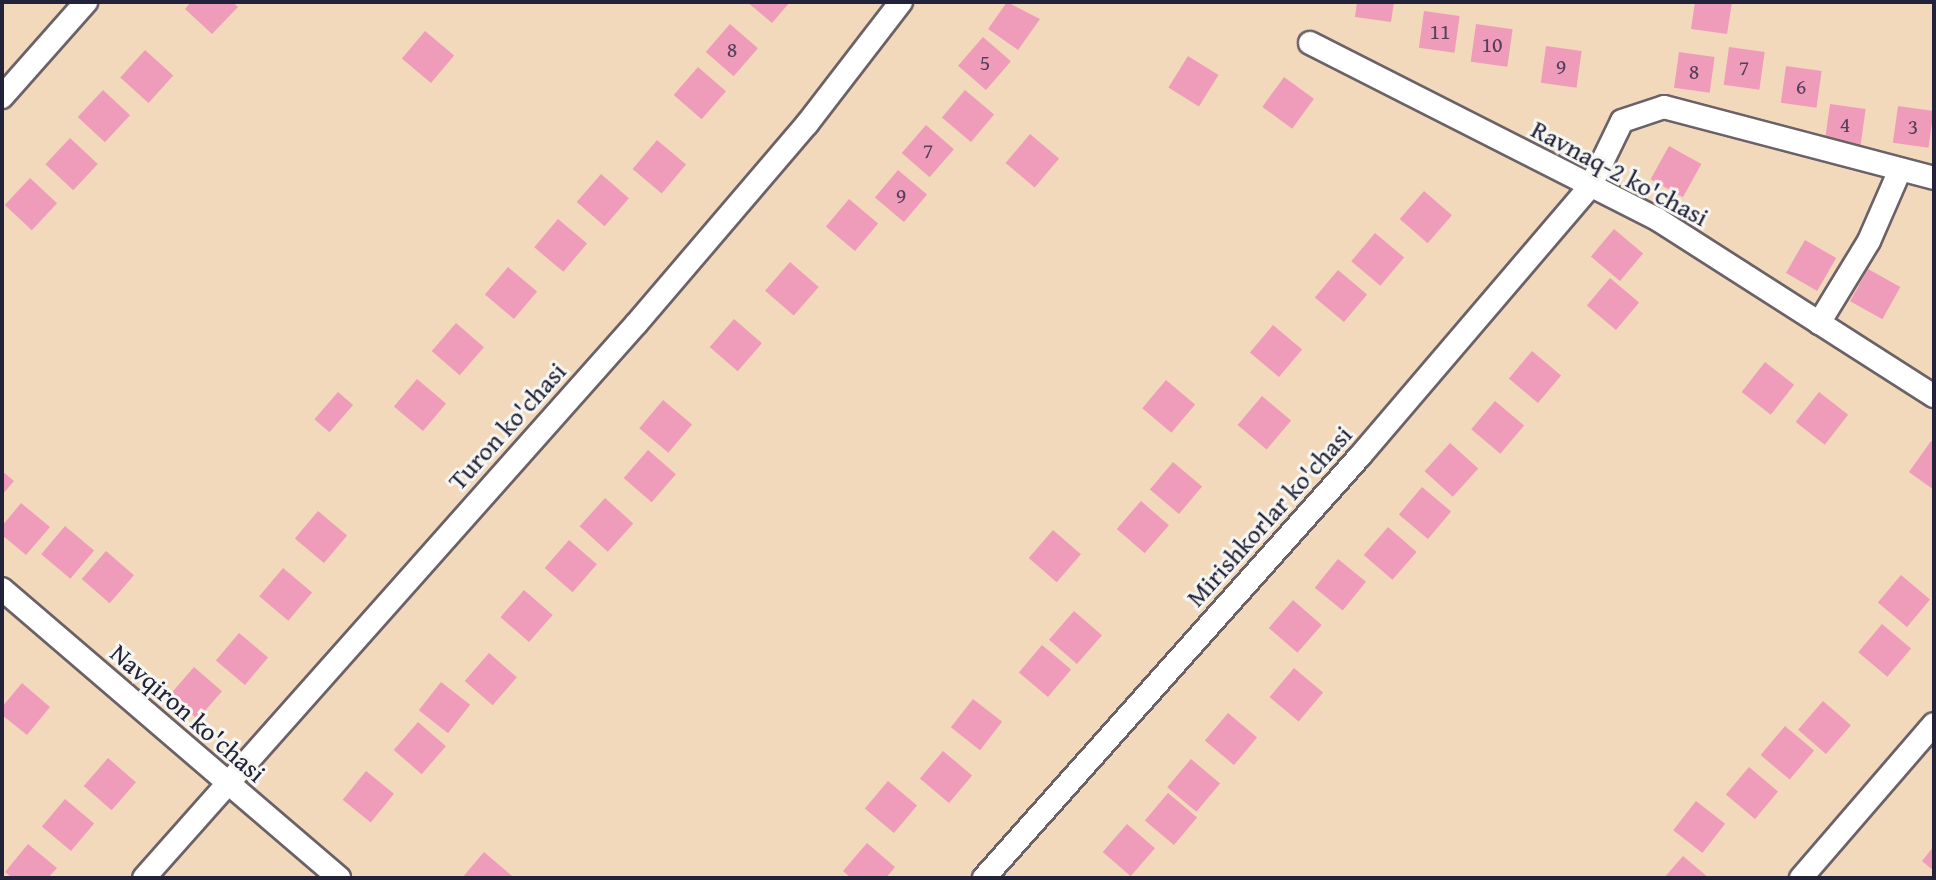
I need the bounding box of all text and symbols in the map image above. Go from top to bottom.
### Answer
house number: 11 [1429,19,1451,45]
house number: 10 [1481,32,1503,58]
house number: 8 [727,37,737,63]
house number: 5 [980,50,990,76]
house number: 9 [1556,54,1566,80]
house number: 7 [1739,55,1749,81]
house number: 8 [1689,59,1699,85]
house number: 6 [1796,74,1806,100]
house number: 4 [1840,112,1850,138]
street label: Ravnaq-2 ko'chasi [1526,113,1714,233]
house number: 3 [1908,114,1918,140]
house number: 7 [923,138,933,164]
house number: 9 [896,183,906,209]
street label: Turon ko'chasi [442,356,572,496]
street label: Mirishkorlar ko'chasi [1180,419,1358,613]
street label: Navqiron ko'chasi [104,637,272,789]

